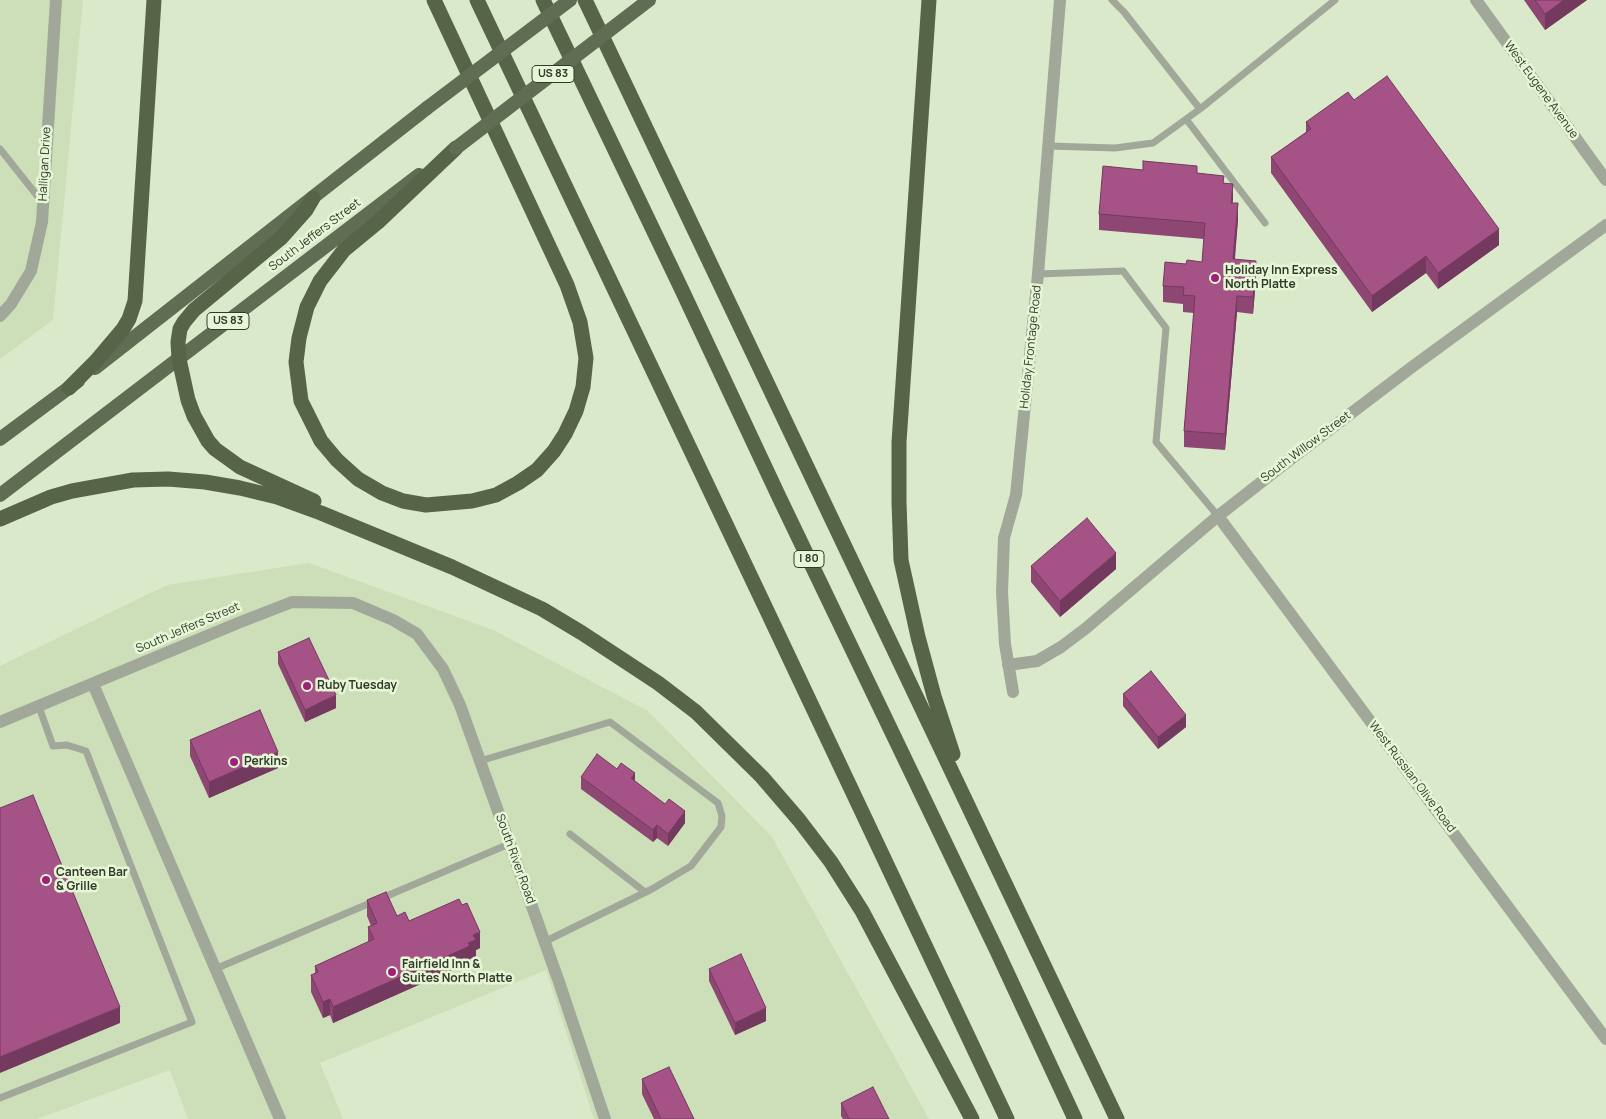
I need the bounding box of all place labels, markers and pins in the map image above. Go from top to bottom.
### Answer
place label: Holiday Inn Express North Platte [1225,264,1338,292]
marker: Holiday Inn Express North Platte [1209,272,1221,284]
place label: Ruby Tuesday [317,679,397,693]
marker: Ruby Tuesday [301,680,313,692]
place label: Perkins [244,755,287,769]
marker: Perkins [228,756,240,768]
place label: Canteen Bar & Grille [56,866,128,894]
marker: Canteen Bar & Grille [40,874,52,886]
place label: Fairfield Inn & Suites North Platte [402,958,513,986]
marker: Fairfield Inn & Suites North Platte [386,966,398,978]

